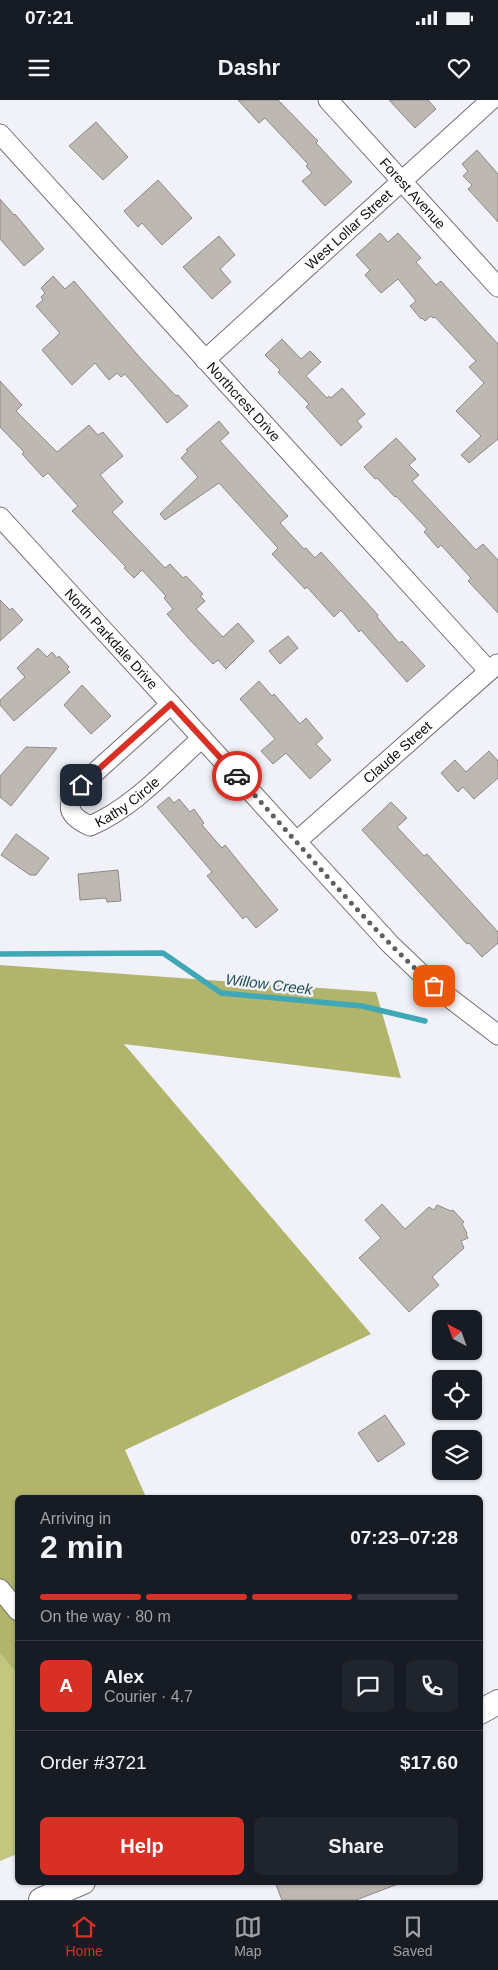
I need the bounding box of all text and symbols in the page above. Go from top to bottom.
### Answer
text: 07:21 [25,7,74,28]
icon: menu [25,54,53,82]
icon: heart [445,54,473,82]
text: Dashr [218,55,280,80]
street label: Forest Avenue [377,155,449,232]
street label: West Lollar Street [302,186,395,273]
street label: Northcrest Drive [204,359,284,445]
street label: North Parkdale Drive [61,585,161,692]
street label: Claude Street [360,718,435,787]
courier [212,751,262,801]
icon: car [223,762,251,790]
pin [60,764,102,806]
icon: home [67,771,95,799]
street label: Kathy Circle [92,773,163,830]
pin [413,965,455,1007]
water label: Willow Creek [225,970,315,998]
icon: bag [420,972,448,1000]
north arrow [432,1310,482,1360]
map controls [432,1310,482,1480]
button: locate [432,1370,482,1420]
button: layers [432,1430,482,1480]
text: Arriving in [40,1510,111,1527]
text: 07:23–07:28 [350,1527,458,1548]
text: 2 min [40,1529,124,1565]
text: On the way · 80 m [40,1608,171,1625]
button: chat [342,1660,394,1712]
button: phone [406,1660,458,1712]
text: Alex [104,1666,144,1687]
text: A [59,1675,73,1696]
text: Courier · 4.7 [104,1688,193,1705]
text: Order #3721 [40,1752,147,1773]
text: $17.60 [400,1752,458,1773]
button: Help [40,1817,244,1875]
button: Share [254,1817,458,1875]
tab: Home [65,1913,103,1959]
tab: Map [234,1913,262,1959]
tab: Saved [393,1913,432,1959]

